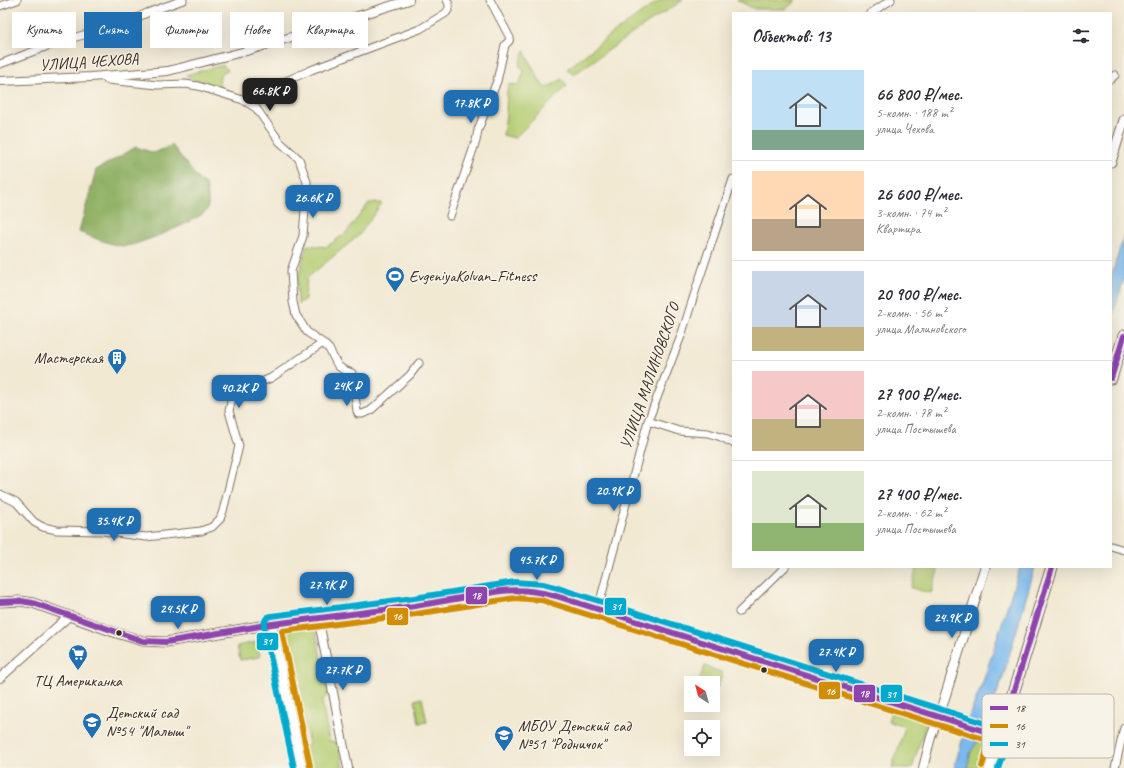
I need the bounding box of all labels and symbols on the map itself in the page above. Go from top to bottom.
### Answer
street label: УЛИЦА ЧЕХОВА [39,49,140,75]
pin: 66.8K ₽ [233,78,307,112]
pin: 17.8K ₽ [434,90,508,124]
pin: 26.6K ₽ [276,185,350,219]
sports icon: EvgeniyaKolvan_Fitness [384,265,406,293]
place label: EvgeniyaKolvan_Fitness [409,266,538,286]
street label: УЛИЦА МАЛИНОВСКОГО [616,299,685,451]
building icon: Мастерская [106,347,128,375]
place label: Мастерская [34,348,104,368]
pin: 24K ₽ [319,373,375,407]
pin: 40.2K ₽ [202,375,276,409]
pin: 20.9K ₽ [577,478,651,512]
pin: 35.4K ₽ [77,508,151,542]
pin: 45.7K ₽ [500,547,574,581]
pin: 27.9K ₽ [290,572,364,606]
line badge: 18 [465,586,488,605]
text: 18 [471,588,483,602]
pin: 24.5K ₽ [141,596,215,630]
line badge: 31 [604,597,627,616]
text: 31 [611,599,622,613]
pin: 24.9K ₽ [915,605,989,639]
line badge: 16 [386,607,409,626]
text: 16 [392,609,403,623]
unlabelled marker [114,628,124,638]
line badge: 31 [256,632,279,651]
text: 31 [262,634,273,648]
pin: 27.4K ₽ [799,639,873,673]
supermarket icon: ТЦ Американка [67,643,89,671]
pin: 27.7K ₽ [306,657,380,691]
unlabelled marker [759,665,769,675]
place label: ТЦ Американка [34,671,123,691]
north arrow [684,676,720,712]
line badge: 16 [818,681,841,700]
text: 16 [825,684,836,698]
line badge: 18 [853,684,876,703]
line badge: 31 [880,684,903,703]
text: 18 [859,686,871,700]
text: 31 [886,687,897,701]
legend [982,694,1114,758]
text: 18 [1015,701,1026,715]
place label: Детский сад №54 "Малыш" [106,703,191,741]
school or university icon: Детский сад №54 "Малыш" [81,711,103,739]
place label: МБОУ Детский сад №51 "Родничок" [518,716,632,754]
text: 16 [1015,719,1026,733]
school or university icon: МБОУ Детский сад №51 "Родничок" [493,724,515,752]
text: 31 [1015,737,1026,751]

